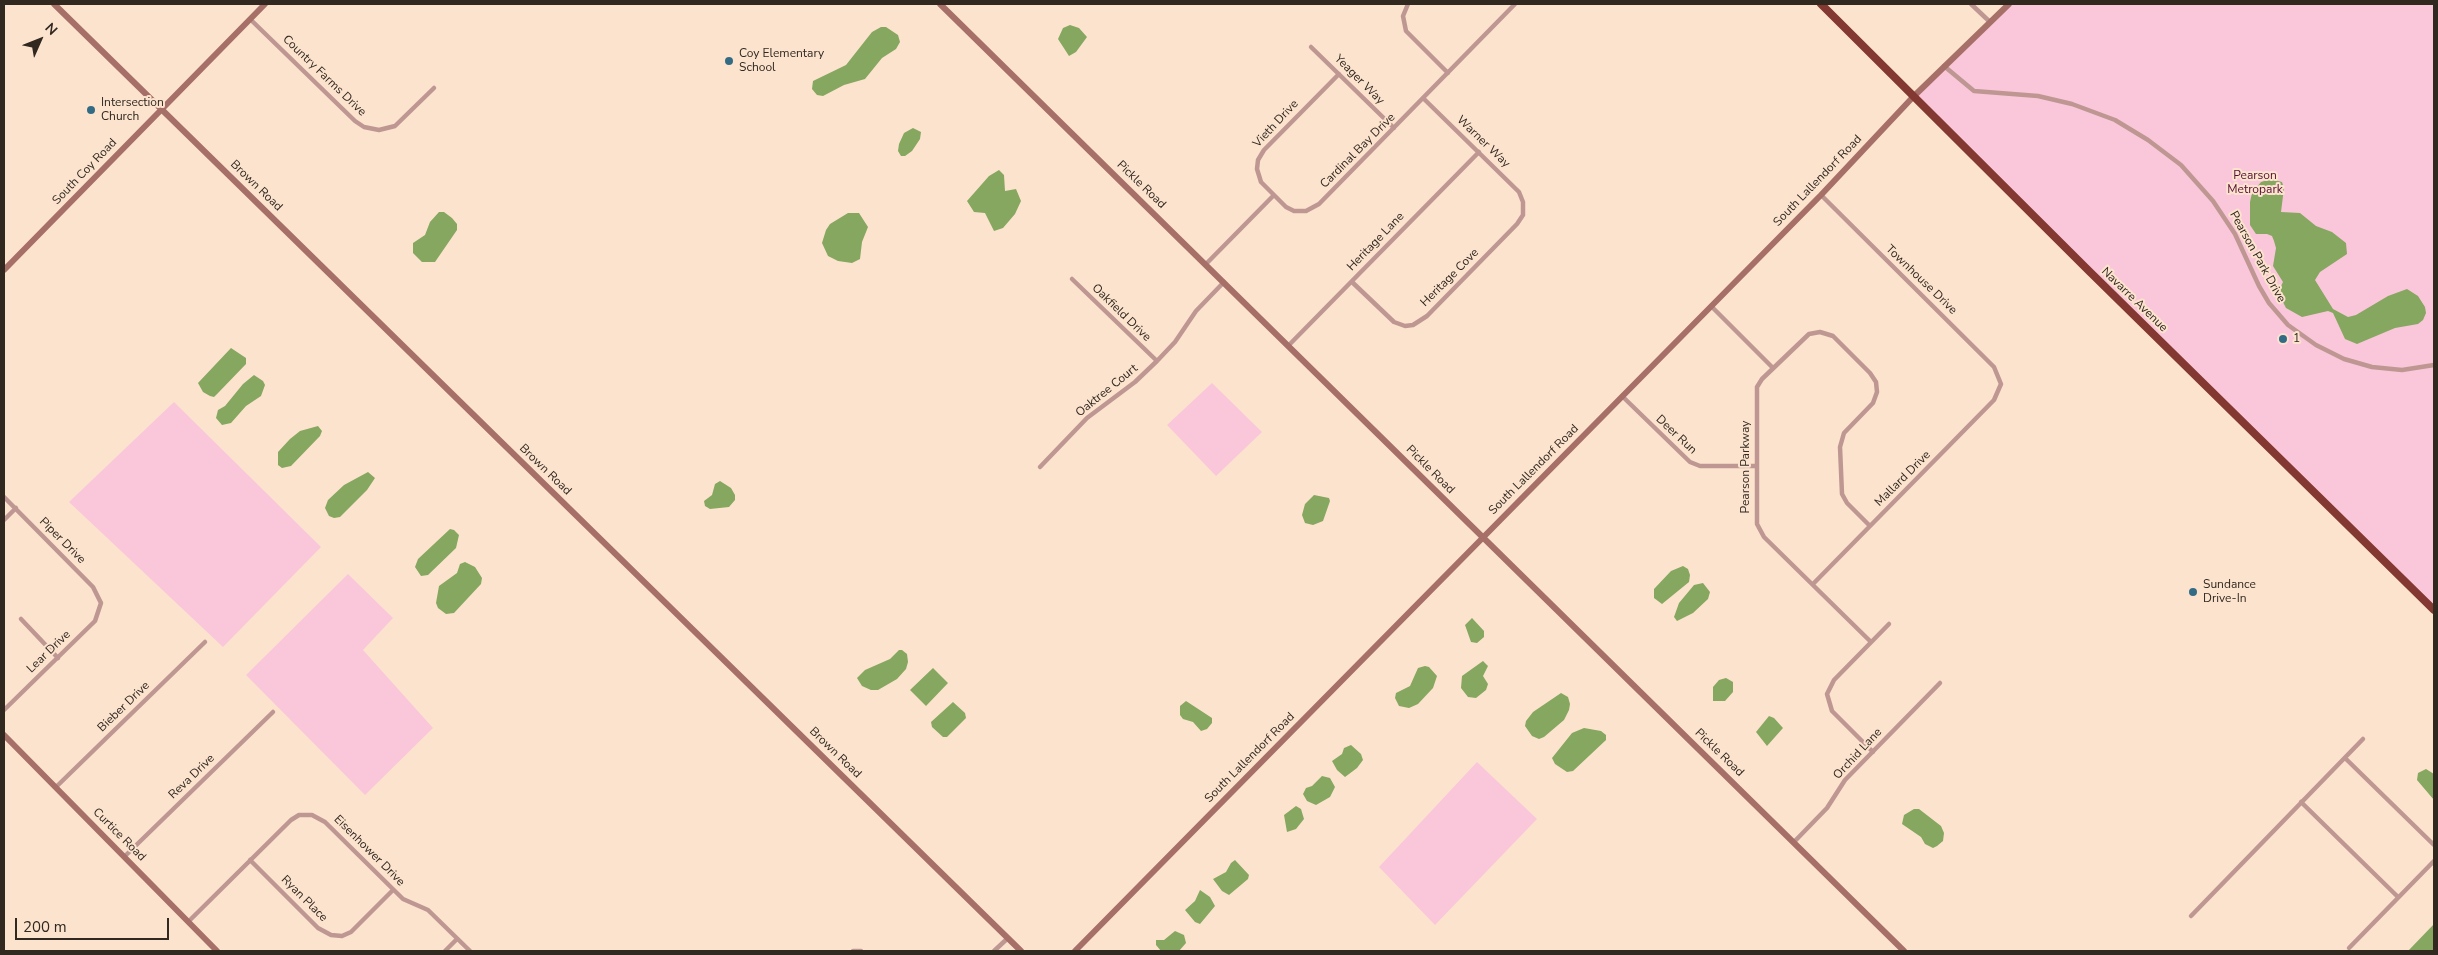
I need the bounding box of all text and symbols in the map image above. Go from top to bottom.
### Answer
north arrow [15,15,65,65]
text: N [41,19,62,40]
street label: Country Farms Drive [279,32,369,120]
place label: Coy Elementary School [739,47,824,75]
street label: Yeager Way [1331,52,1387,108]
marker: Coy Elementary School [723,55,735,67]
place label: Intersection Church [101,96,164,124]
street label: Vieth Drive [1250,97,1302,151]
marker: Intersection Church [85,104,97,116]
street label: Cardinal Bay Drive [1317,110,1399,192]
street label: Warner Way [1453,113,1513,171]
street label: South Lallendorf Road [1771,132,1865,230]
street label: South Coy Road [50,136,120,208]
street label: Brown Road [227,158,285,214]
street label: Pickle Road [1113,158,1169,212]
park label: Pearson Metropark [2227,169,2283,197]
street label: Pearson Park Drive [2226,209,2288,305]
street label: Heritage Lane [1345,210,1407,274]
street label: Townhouse Drive [1882,242,1960,318]
street label: Heritage Cove [1418,246,1482,310]
street label: Navarre Avenue [2098,265,2170,335]
street label: Oakfield Drive [1088,281,1154,345]
place label: 1 [2293,332,2300,346]
marker: 1 [2277,333,2289,345]
street label: Oaktree Court [1073,362,1141,420]
street label: Deer Run [1653,412,1699,458]
street label: Pearson Parkway [1739,421,1753,513]
street label: South Lallendorf Road [1486,422,1582,518]
street label: Brown Road [516,442,574,498]
street label: Pickle Road [1403,443,1457,497]
street label: Mallard Drive [1872,448,1934,510]
street label: Piper Drive [36,515,88,567]
place label: Sundance Drive-In [2203,578,2256,606]
marker: Sundance Drive-In [2187,586,2199,598]
street label: Lear Drive [24,628,74,676]
street label: Bieber Drive [95,679,153,735]
street label: South Lallendorf Road [1202,710,1298,806]
street label: Brown Road [806,725,864,781]
street label: Orchid Lane [1831,725,1885,783]
street label: Pickle Road [1691,726,1747,780]
street label: Reva Drive [166,752,218,802]
street label: Curtice Road [89,805,149,865]
street label: Eisenhower Drive [331,813,407,889]
street label: Ryan Place [278,873,330,925]
scale bar [18,908,171,940]
text: 200 m [23,917,67,937]

